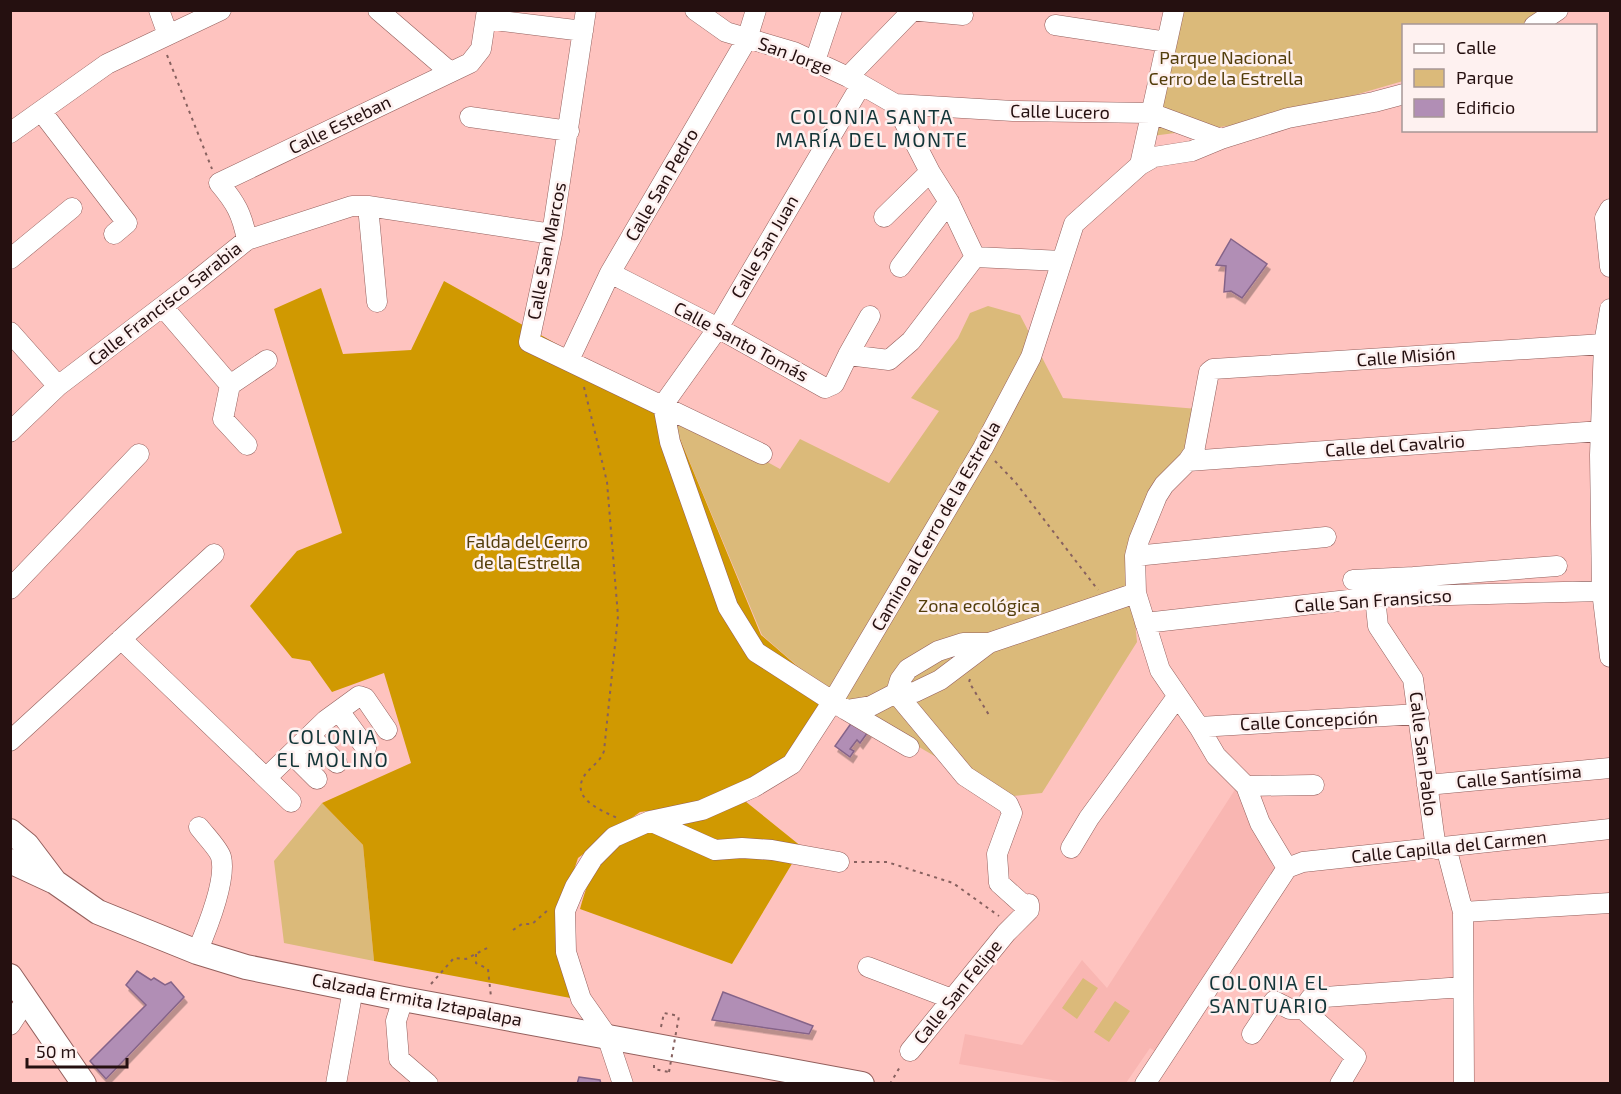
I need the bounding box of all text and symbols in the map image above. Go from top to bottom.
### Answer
legend [1402,24,1597,132]
street label: San Jorge [755,32,835,79]
text: Calle [1456,36,1497,58]
park label: Parque Nacional Cerro de la Estrella [1149,46,1303,89]
text: Parque [1456,66,1514,88]
street label: Calle Esteban [285,90,394,158]
text: Edificio [1456,96,1515,118]
street label: Calle Lucero [1010,99,1110,123]
district label: COLONIA SANTA MARÍA DEL MONTE [775,104,969,151]
street label: Calle San Pedro [620,124,702,245]
street label: Calle San Marcos [522,180,570,321]
street label: Calle San Juan [726,191,802,302]
street label: Calle Francisco Sarabia [83,237,245,370]
street label: Calle Santo Tomás [670,296,812,386]
street label: Calle Misión [1356,342,1456,370]
street label: Camino al Cerro de la Estrella [866,417,1004,634]
street label: Calle del Cavalrio [1324,429,1466,461]
park label: Falda del Cerro de la Estrella [466,530,588,573]
street label: Calle San Fransicso [1294,584,1452,616]
park label: Zona ecológica [918,594,1040,616]
street label: Calle San Pablo [1405,690,1443,817]
street label: Calle Concepción [1239,705,1379,735]
district label: COLONIA EL MOLINO [277,724,389,771]
street label: Calle Santísima [1455,760,1582,792]
street label: Calle Capilla del Carmen [1350,825,1548,867]
street label: Calle San Felipe [908,935,1006,1048]
street label: Calzada Ermita Iztapalapa [310,968,524,1030]
district label: COLONIA EL SANTUARIO [1209,970,1329,1017]
scale bar [27,1031,128,1069]
text: 50 m [36,1040,76,1062]

